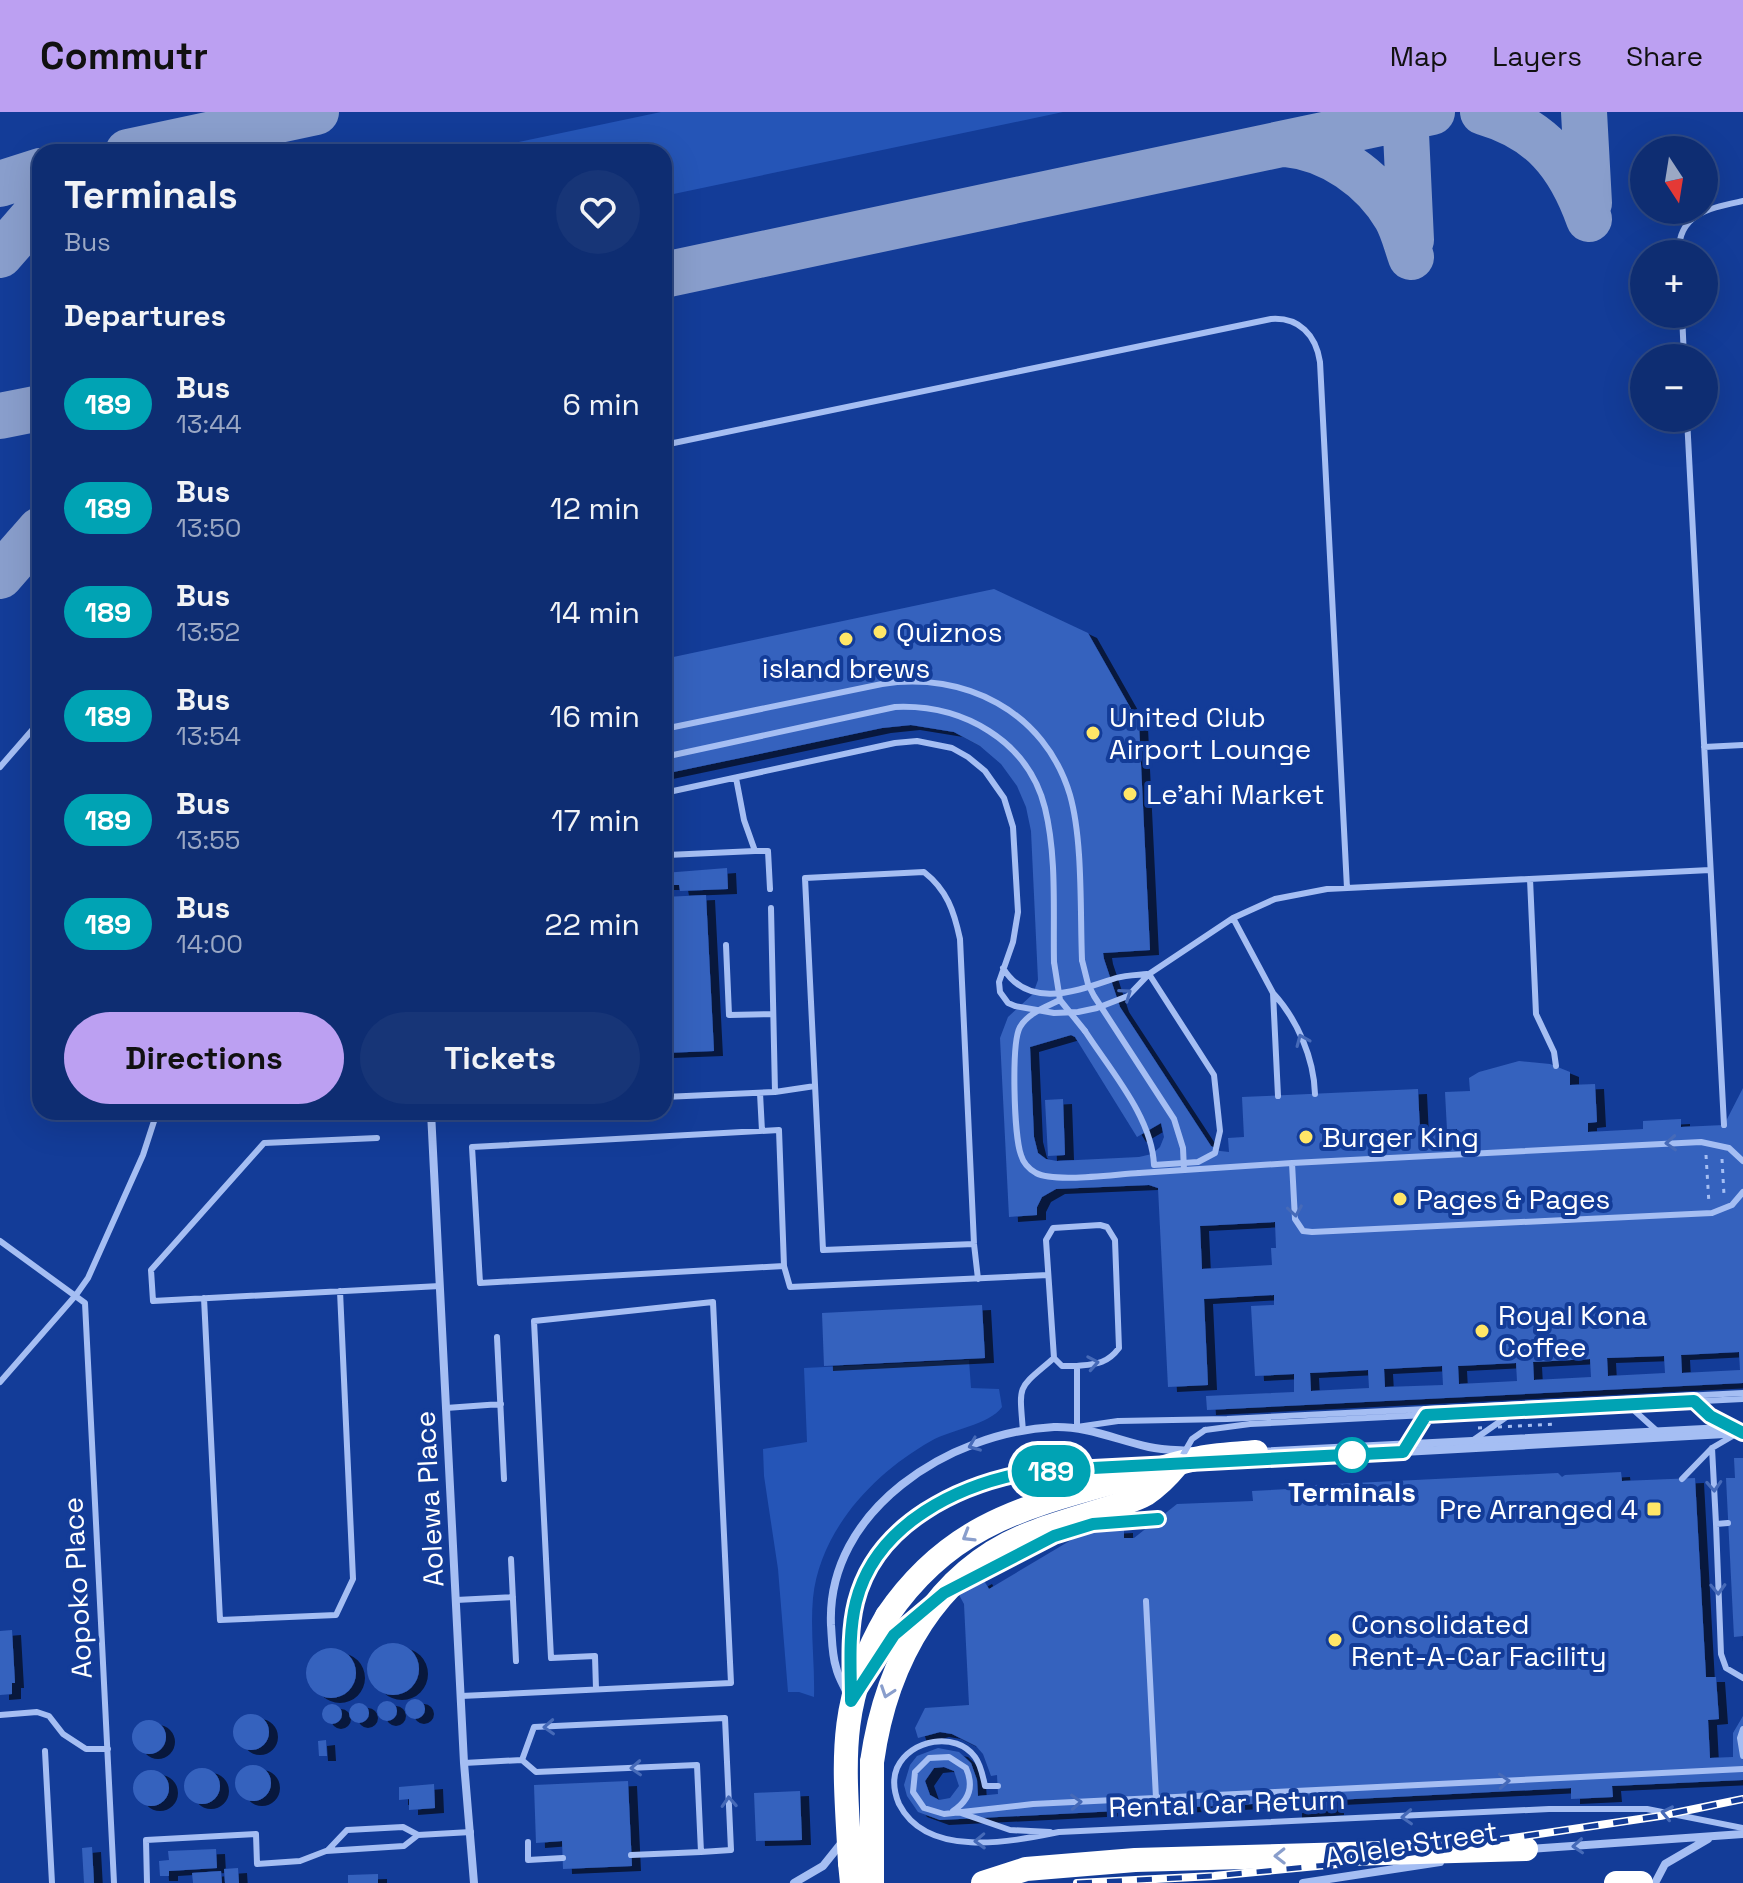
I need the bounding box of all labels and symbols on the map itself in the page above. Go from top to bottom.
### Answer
north arrow [1630,136,1718,224]
place label: Quiznos [896,614,1003,650]
marker: Quiznos [871,623,889,641]
marker: island brews [837,630,855,648]
place label: island brews [762,650,930,686]
place label: United Club Airport Lounge [1109,699,1311,767]
marker: United Club Airport Lounge [1084,724,1102,742]
place label: Le'ahi Market [1146,776,1325,812]
marker: Le'ahi Market [1121,785,1139,803]
one-way arrow [1117,989,1132,1004]
one-way arrow [1295,1034,1311,1048]
place label: Burger King [1322,1119,1479,1155]
marker: Burger King [1297,1128,1315,1146]
one-way arrow [1664,1134,1677,1151]
place label: Pages & Pages [1416,1181,1610,1217]
marker: Pages & Pages [1391,1190,1409,1208]
one-way arrow [1286,1204,1303,1218]
place label: Royal Kona Coffee [1498,1297,1647,1365]
marker: Royal Kona Coffee [1473,1322,1491,1340]
one-way arrow [1087,1355,1100,1372]
street label: Aolewa Place [406,1410,452,1588]
one-way arrow [968,1435,982,1452]
marker: Terminals [1335,1438,1369,1472]
line badge: 189 [1005,1445,1097,1497]
place label: Terminals [1288,1474,1416,1510]
one-way arrow [1705,1480,1722,1493]
place label: Pre Arranged 4 [1439,1491,1638,1527]
street label: Aopoko Place [54,1496,100,1680]
marker: Pre Arranged 4 [1645,1500,1663,1518]
one-way arrow [962,1526,977,1542]
one-way arrow [1710,1583,1727,1596]
place label: Consolidated Rent-A-Car Facility [1351,1606,1607,1674]
marker: Consolidated Rent-A-Car Facility [1326,1631,1344,1649]
one-way arrow [881,1684,897,1698]
one-way arrow [542,1718,555,1735]
one-way arrow [629,1759,642,1776]
one-way arrow [1498,1772,1511,1789]
street label: Rental Car Return [1108,1781,1346,1825]
one-way arrow [1070,1793,1083,1810]
one-way arrow [720,1795,737,1808]
one-way arrow [1660,1805,1673,1822]
one-way arrow [1400,1808,1413,1825]
street label: Aolele Street [1322,1813,1500,1875]
one-way arrow [973,1832,986,1849]
one-way arrow [1571,1837,1584,1854]
one-way arrow [1273,1847,1286,1864]

